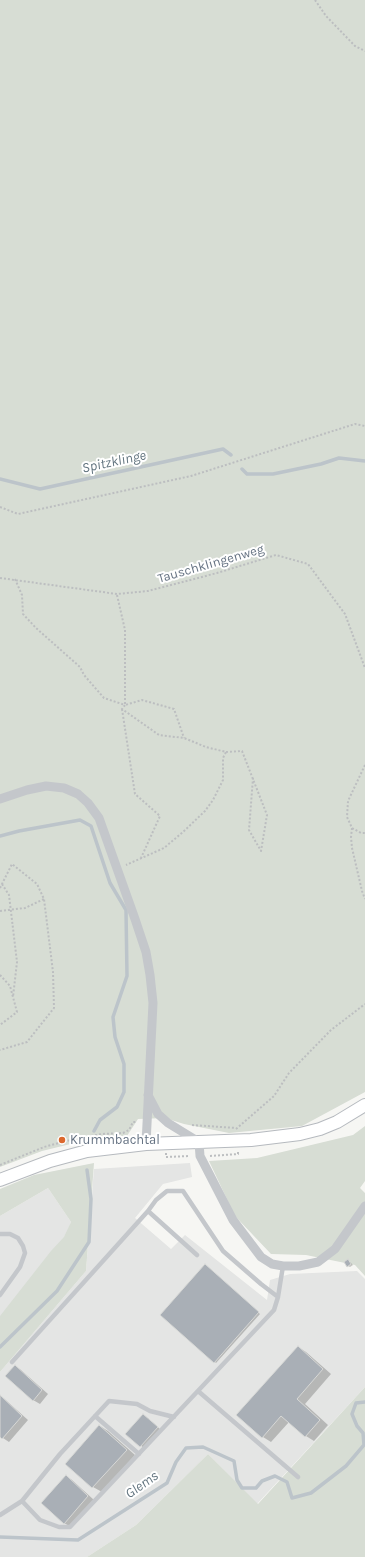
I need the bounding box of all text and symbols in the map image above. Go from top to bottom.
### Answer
water label: Spitzklinge [80,447,148,477]
street label: Tauschklingenweg [156,541,266,587]
place label: Krummbachtal [70,1132,160,1148]
marker: Krummbachtal [57,1135,67,1145]
water label: Glems [122,1468,162,1502]

